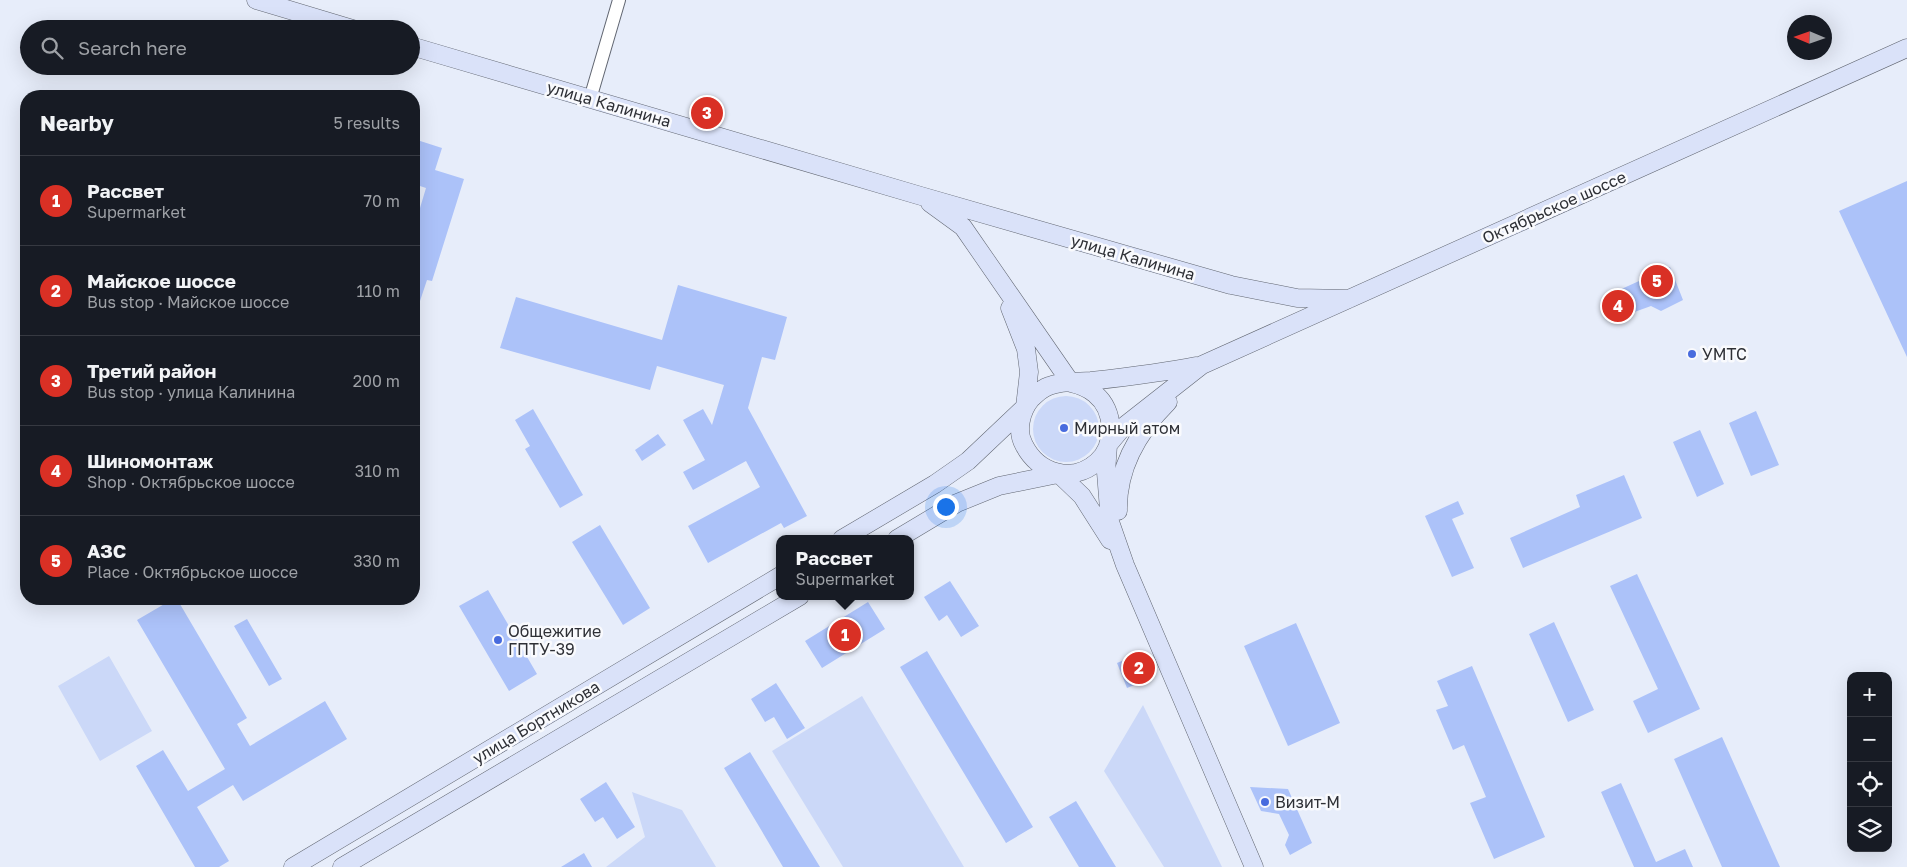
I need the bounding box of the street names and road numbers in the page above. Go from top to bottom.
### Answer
street label: улица Калинина [545,77,673,131]
street label: Октябрьское шоссе [1479,166,1629,248]
street label: улица Калинина [1069,230,1197,284]
street label: улица Бортникова [469,676,603,768]

